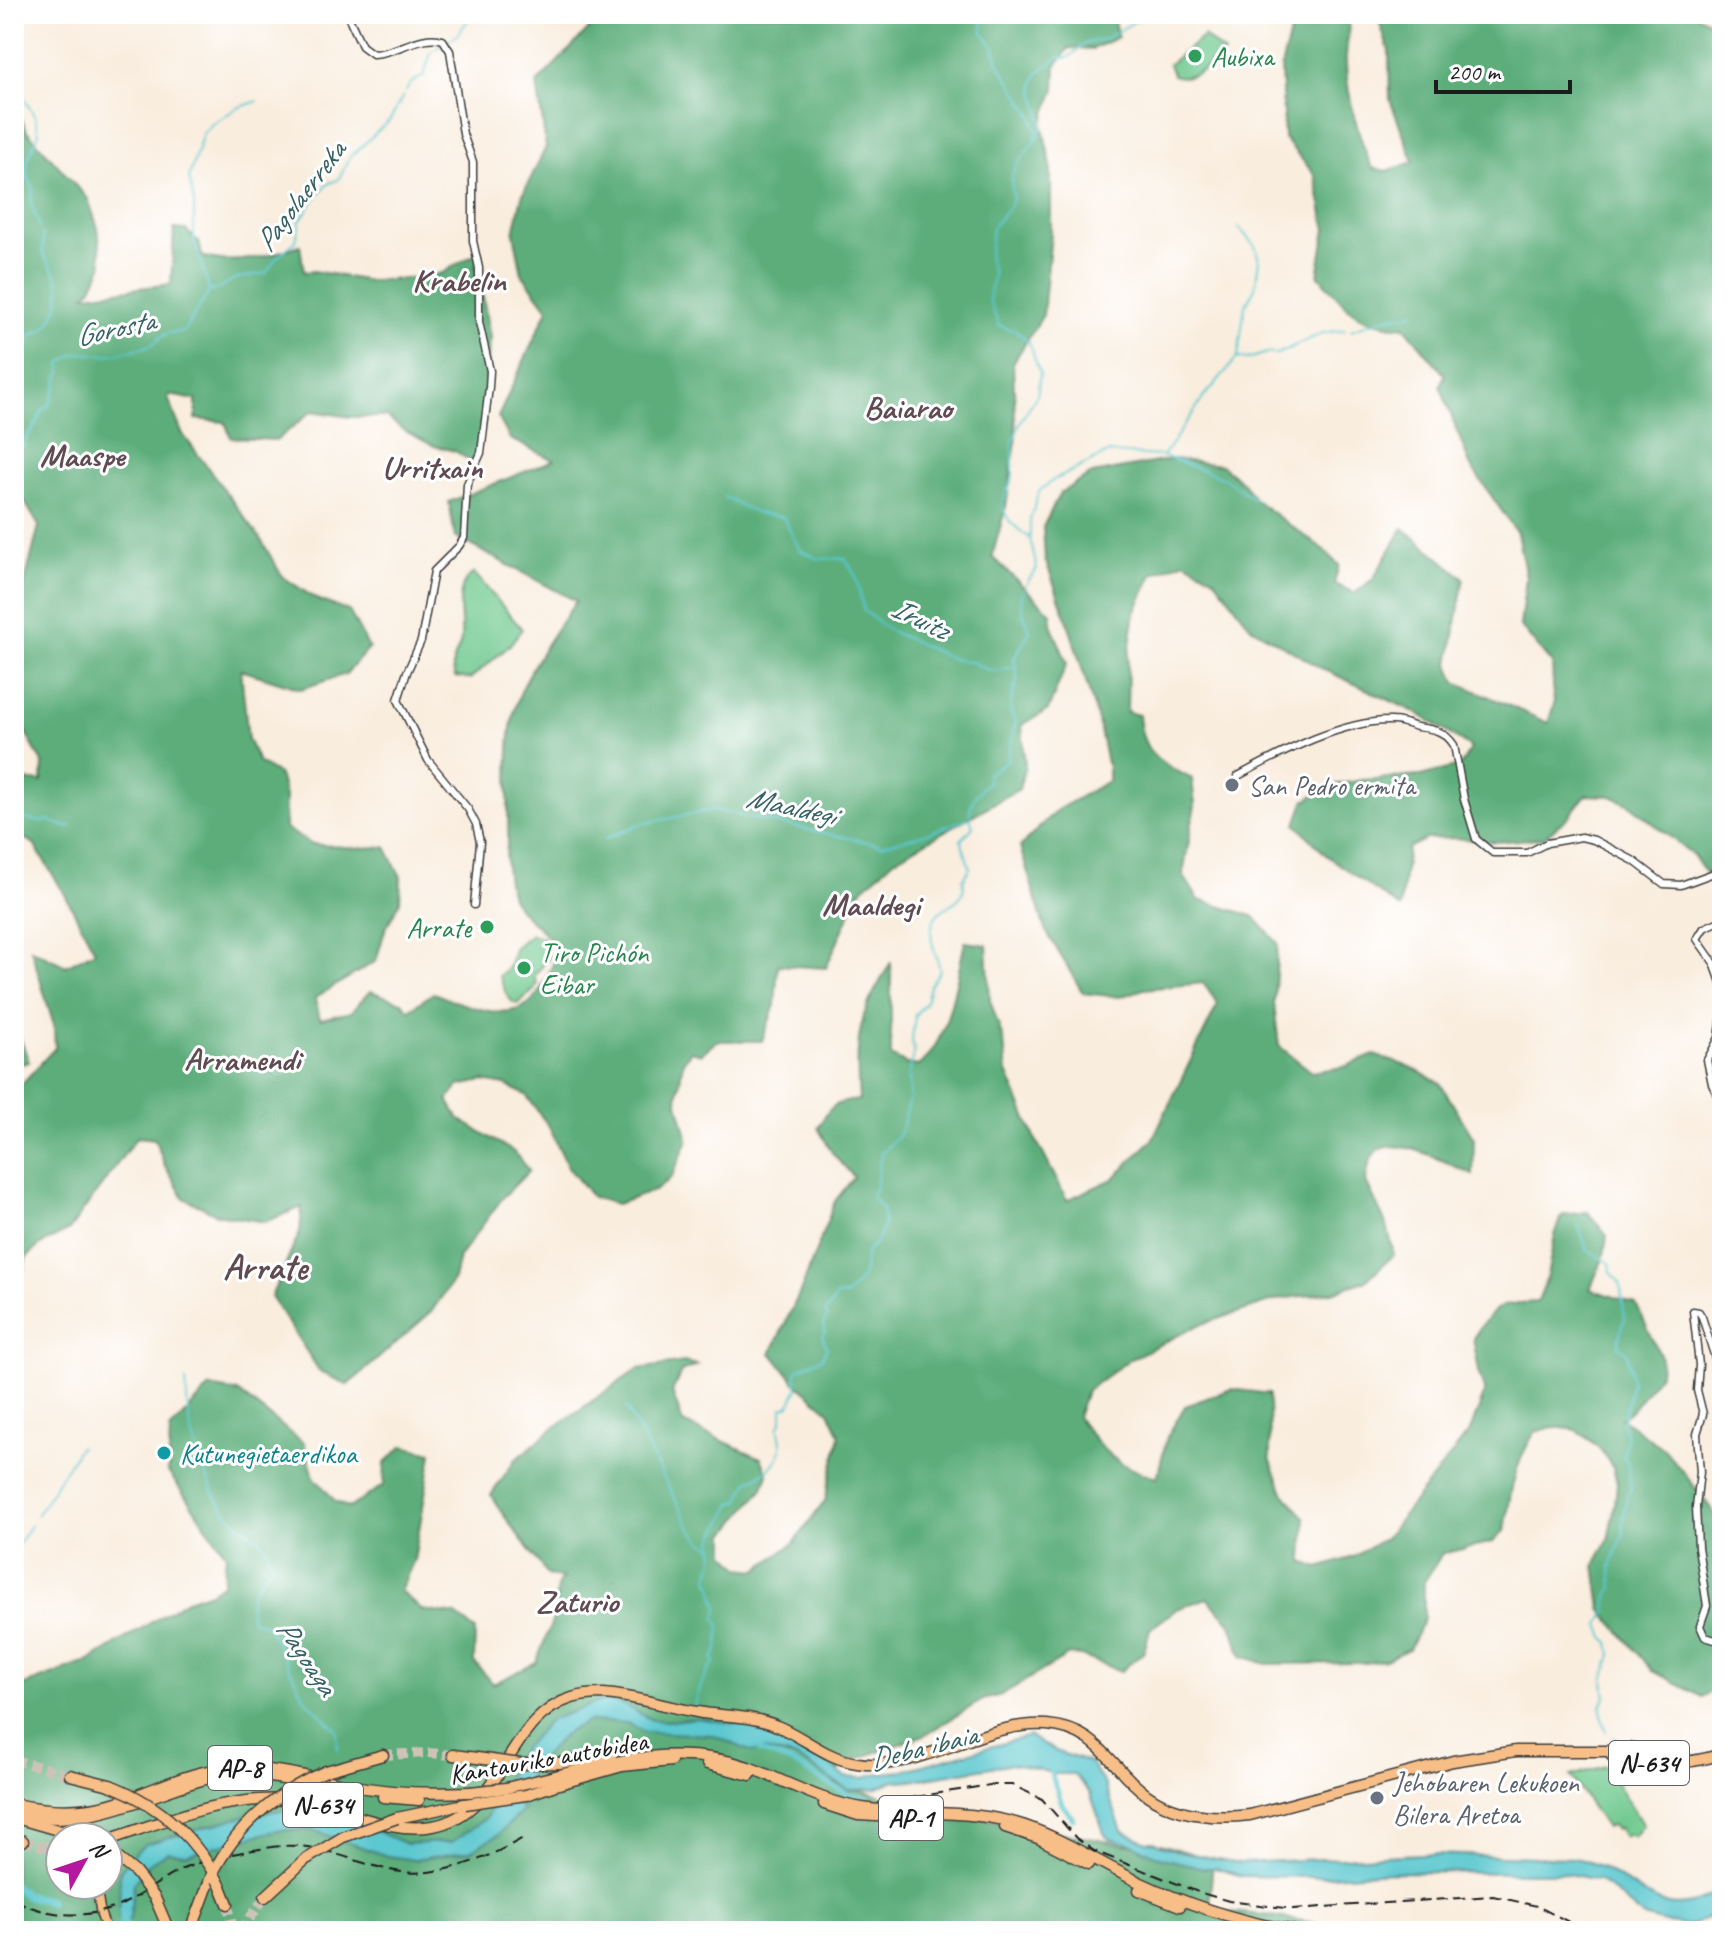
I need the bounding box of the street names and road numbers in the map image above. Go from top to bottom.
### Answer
street label: Kantauriko autobidea [446,1723,652,1792]
road number: N-634 [1609,1741,1689,1785]
road number: AP-8 [208,1746,272,1790]
road number: N-634 [283,1783,363,1827]
road number: AP-1 [879,1796,943,1840]

